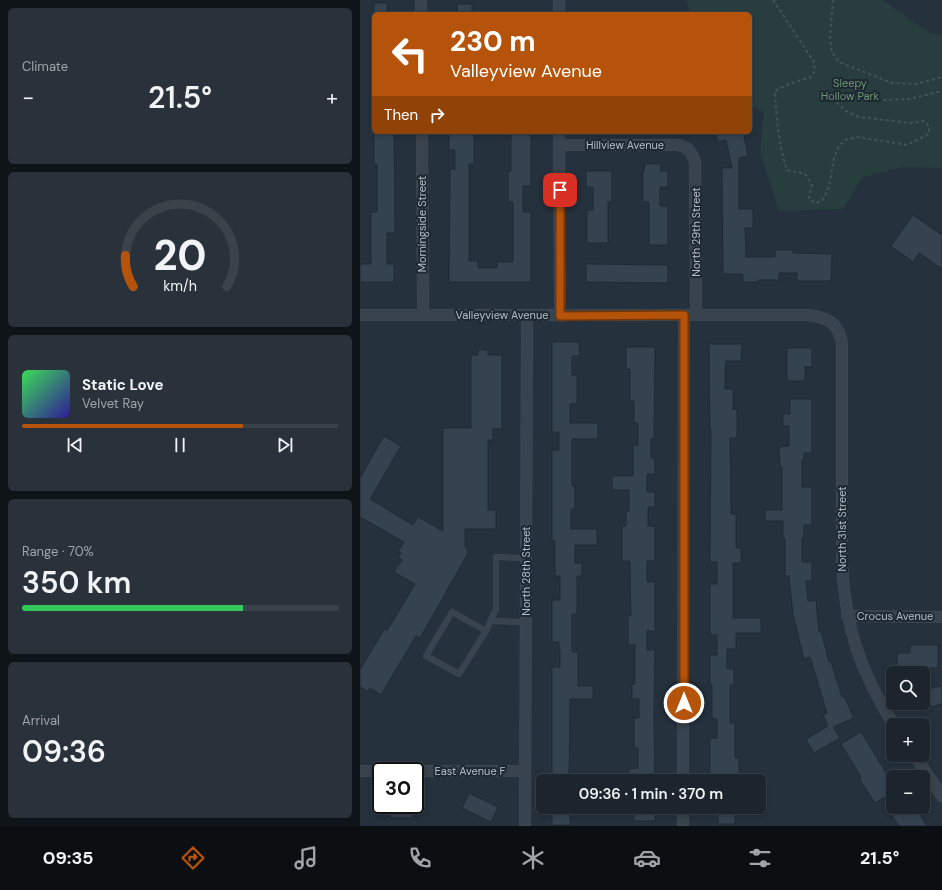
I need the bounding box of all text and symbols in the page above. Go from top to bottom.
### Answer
text: 230 m [450,23,536,60]
icon: left [384,28,436,80]
text: Climate [22,58,68,75]
text: Valleyview Avenue [450,59,602,83]
park label: Sleepy Hollow Park [821,76,880,103]
text: 21.5° [148,78,212,117]
text: − [22,83,34,112]
text: + [326,83,338,112]
icon: right [426,104,448,126]
text: Then [384,105,418,125]
street label: Hillview Avenue [586,138,664,152]
pin [543,173,577,207]
street label: Morningside Street [415,176,429,272]
icon: arrive [549,179,571,201]
street label: North 29th Street [689,187,703,277]
text: 20 [153,229,207,283]
text: km/h [163,277,197,295]
street label: Valleyview Avenue [456,308,548,322]
text: Static Love [82,375,163,395]
text: Velvet Ray [82,395,144,412]
icon: previous [64,434,86,456]
icon: pause [169,434,191,456]
icon: next [274,434,296,456]
street label: North 31st Street [835,486,849,572]
street label: North 28th Street [519,526,533,616]
text: Range · 70% [22,543,94,560]
text: 350 km [22,563,131,602]
street label: Crocus Avenue [857,609,933,623]
map controls [886,666,930,814]
button: search [886,666,930,710]
position arrow [663,682,705,724]
text: Arrival [22,712,60,729]
button: + [886,718,930,762]
text: 09:36 [22,732,106,771]
speed limit sign: 30 [372,762,424,814]
street label: East Avenue F [435,764,506,778]
button: − [886,770,930,814]
text: 09:36 · 1 min · 370 m [579,784,723,804]
icon: directions [179,844,207,872]
icon: music [292,844,320,872]
icon: phone [406,844,434,872]
icon: climate [519,844,547,872]
icon: car [633,844,661,872]
icon: filters [746,844,774,872]
text: 09:35 [43,846,93,870]
text: 21.5° [860,846,899,870]

